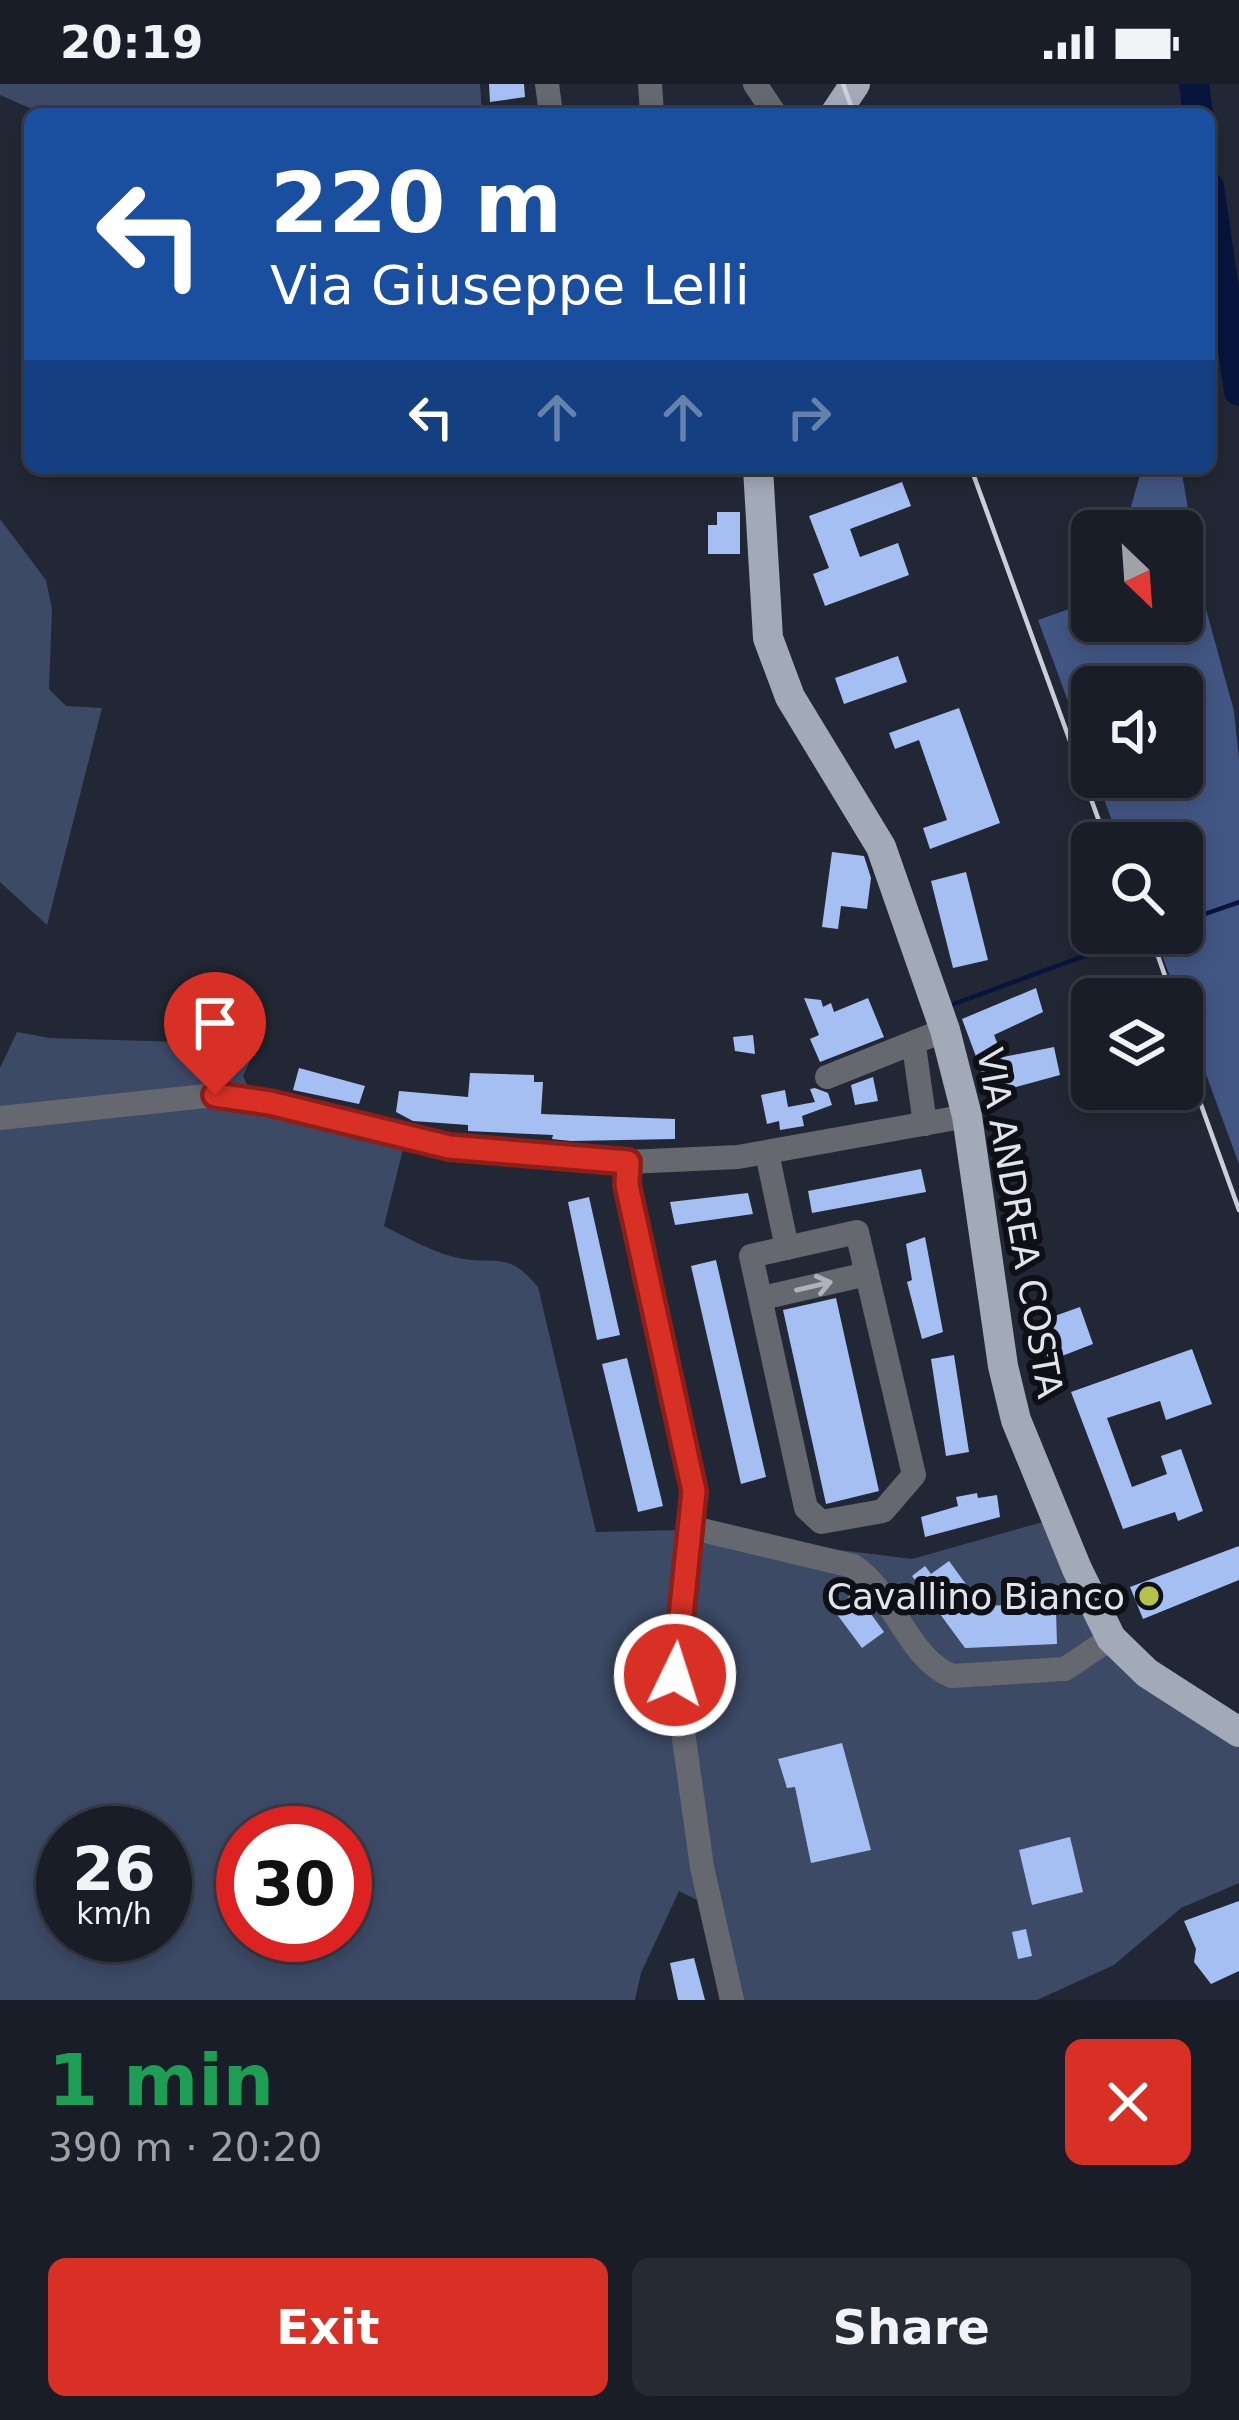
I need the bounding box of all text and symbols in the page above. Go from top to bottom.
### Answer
text: 20:19 [60,16,203,69]
text: 220 m [270,154,562,252]
icon: left [72,156,228,312]
text: Via Giuseppe Lelli [270,254,750,317]
icon: left [398,384,464,450]
icon: ahead [524,384,590,450]
icon: ahead [650,384,716,450]
icon: right [776,384,842,450]
north arrow [1071,510,1203,642]
map controls [1071,510,1203,1110]
button: sound [1071,666,1203,798]
button: search [1071,822,1203,954]
pin [164,972,266,1095]
button: layers [1071,978,1203,1110]
icon: arrive [182,990,248,1056]
street label: VIA ANDREA COSTA [969,1045,1071,1402]
one-way arrow [795,1273,833,1296]
place label: Cavallino Bianco [827,1576,1125,1617]
marker: Cavallino Bianco [1136,1583,1162,1609]
position arrow [612,1612,738,1738]
speed limit sign: 30 [216,1806,372,1962]
text: 26 [72,1834,156,1904]
text: km/h [76,1896,152,1931]
text: 1 min [48,2038,274,2122]
button: close [1065,2039,1191,2165]
text: 390 m · 20:20 [48,2125,322,2170]
button: Exit [48,2258,608,2396]
button: Share [632,2258,1191,2396]

